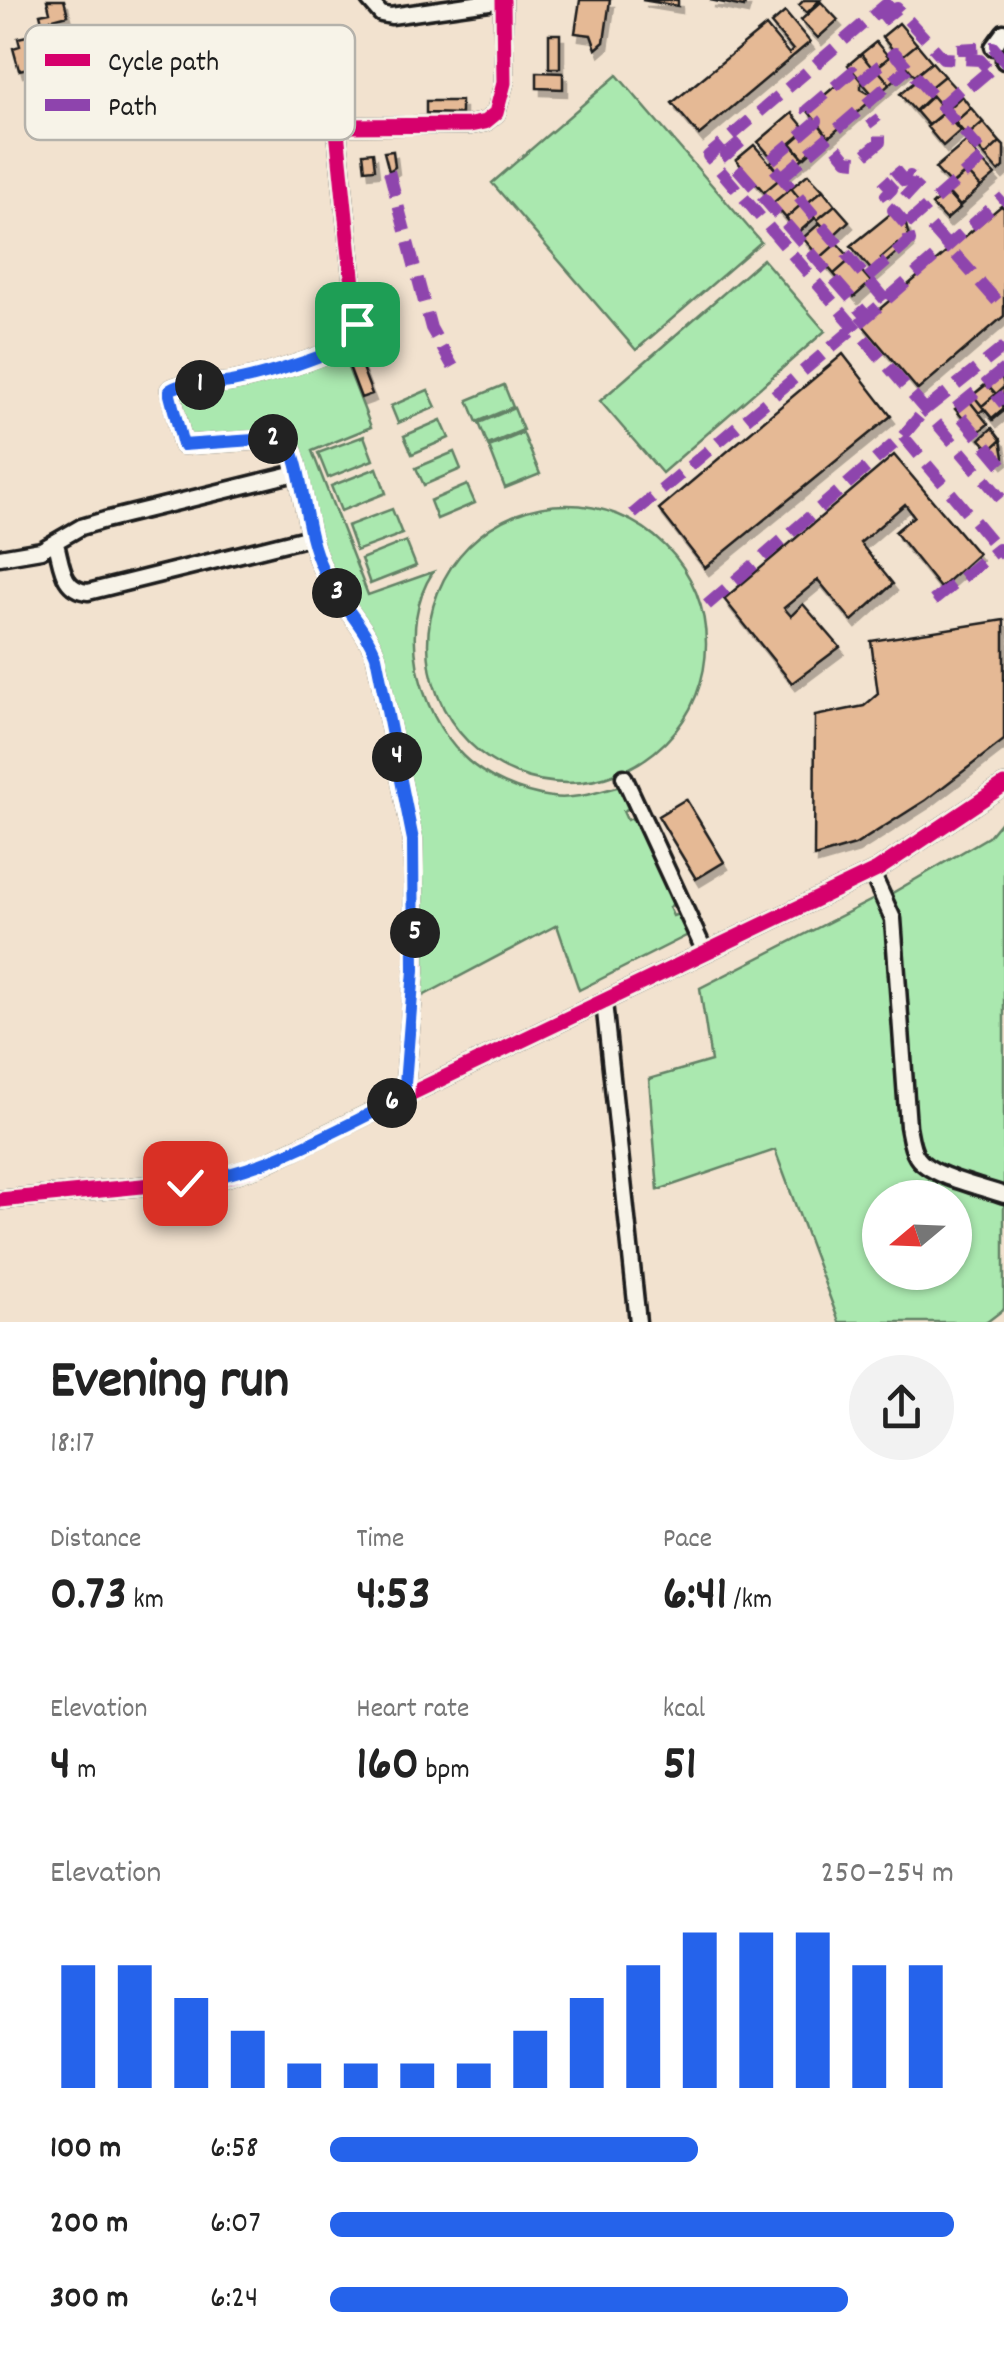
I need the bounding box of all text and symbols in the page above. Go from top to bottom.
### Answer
legend [25,25,355,140]
text: Cycle path [108,45,219,85]
text: Path [108,90,157,130]
pin [315,282,400,367]
icon: arrive [330,297,385,352]
pin: 1 [175,360,225,410]
text: 1 [197,365,203,405]
pin: 2 [248,414,298,464]
text: 2 [267,419,279,459]
pin: 3 [312,568,362,618]
text: 3 [331,573,343,613]
pin: 4 [372,732,422,782]
text: 4 [391,737,403,777]
pin: 5 [390,908,440,958]
text: 5 [409,913,421,953]
pin: 6 [367,1078,417,1128]
text: 6 [385,1083,399,1123]
pin [143,1141,228,1226]
icon: check [158,1156,213,1211]
north arrow [862,1180,972,1290]
map controls [862,1180,972,1290]
text: Evening run [50,1345,289,1424]
button: share [849,1355,954,1460]
text: 18:17 [50,1422,94,1468]
text: Distance [50,1521,141,1561]
text: Time [356,1521,404,1561]
text: Pace [663,1521,712,1561]
text: 0.73 [50,1561,127,1633]
text: 4:53 [356,1561,431,1633]
text: 6:41 [663,1561,727,1633]
text: km [127,1582,164,1622]
text: /km [727,1582,772,1622]
text: Elevation [50,1691,147,1731]
text: Heart rate [356,1691,469,1731]
text: kcal [663,1691,705,1731]
text: 4 [50,1731,71,1803]
text: 160 [356,1731,419,1803]
text: 51 [663,1731,697,1803]
text: m [71,1752,96,1792]
text: bpm [419,1752,470,1792]
text: Elevation [50,1852,161,1898]
text: 250–254 m [820,1852,954,1898]
text: 100 m [50,2127,121,2173]
text: 6:58 [210,2127,259,2173]
text: 200 m [50,2202,128,2248]
text: 6:07 [210,2202,261,2248]
text: 300 m [50,2277,128,2323]
text: 6:24 [210,2277,258,2323]

